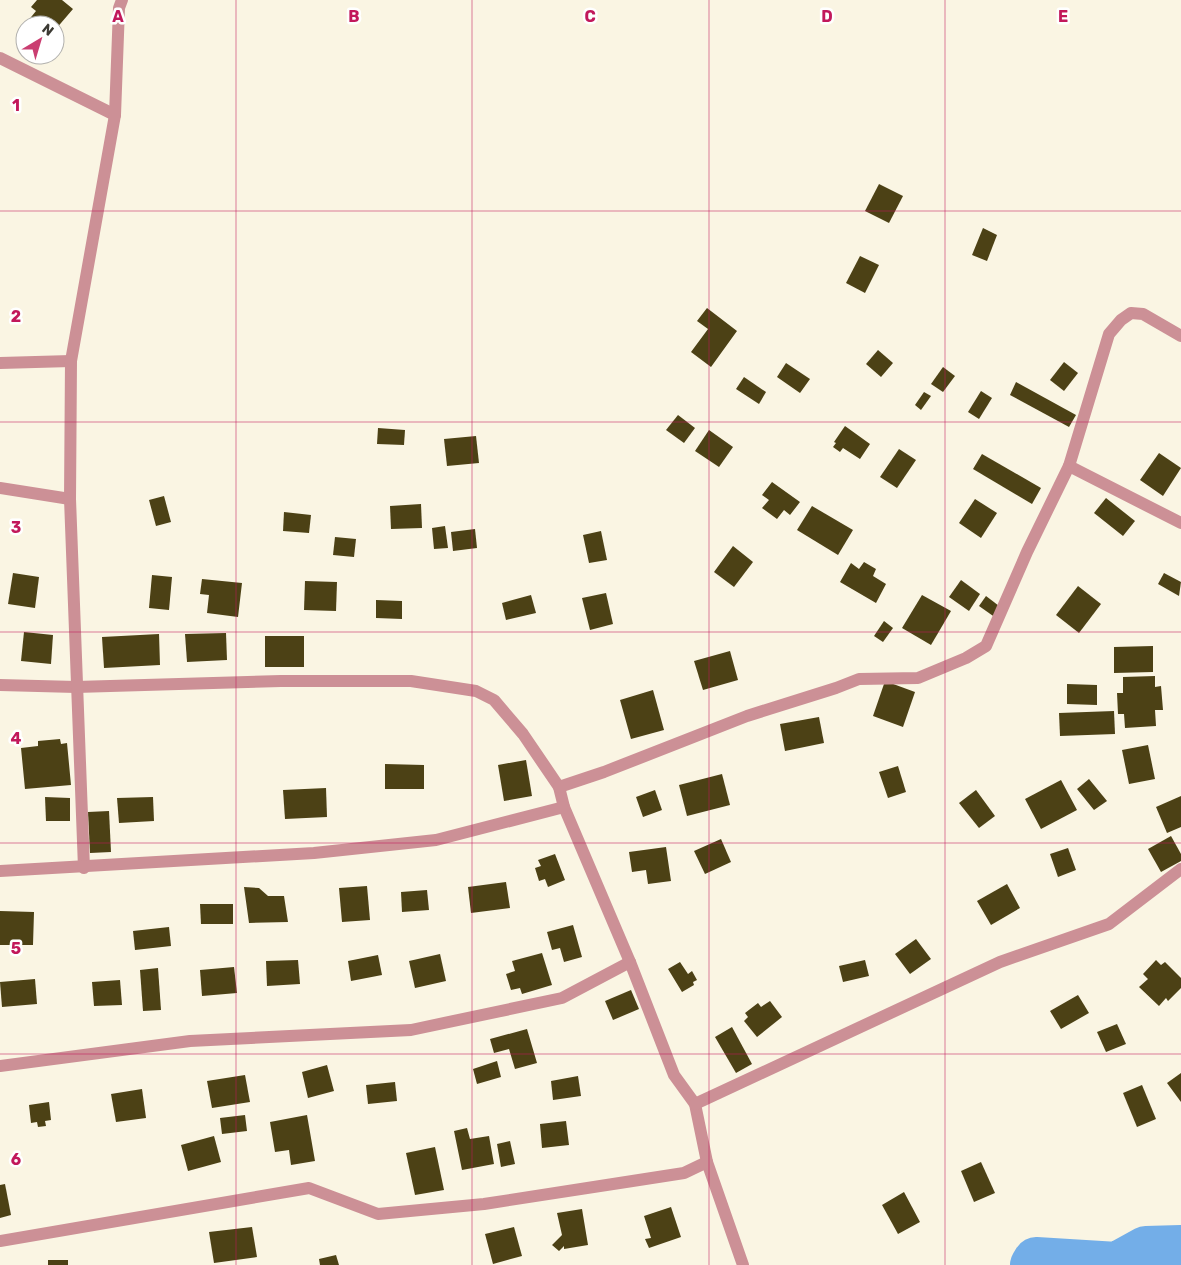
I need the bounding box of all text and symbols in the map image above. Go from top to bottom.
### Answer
text: A [112,7,124,26]
text: B [348,7,360,26]
text: C [584,7,596,26]
text: D [821,7,833,26]
text: E [1058,7,1068,26]
north arrow [15,15,65,65]
text: N [38,20,57,40]
text: 1 [12,96,20,115]
text: 2 [11,307,21,326]
text: 3 [11,518,21,537]
text: 4 [11,729,22,748]
text: 5 [11,939,21,958]
text: 6 [11,1150,21,1169]

